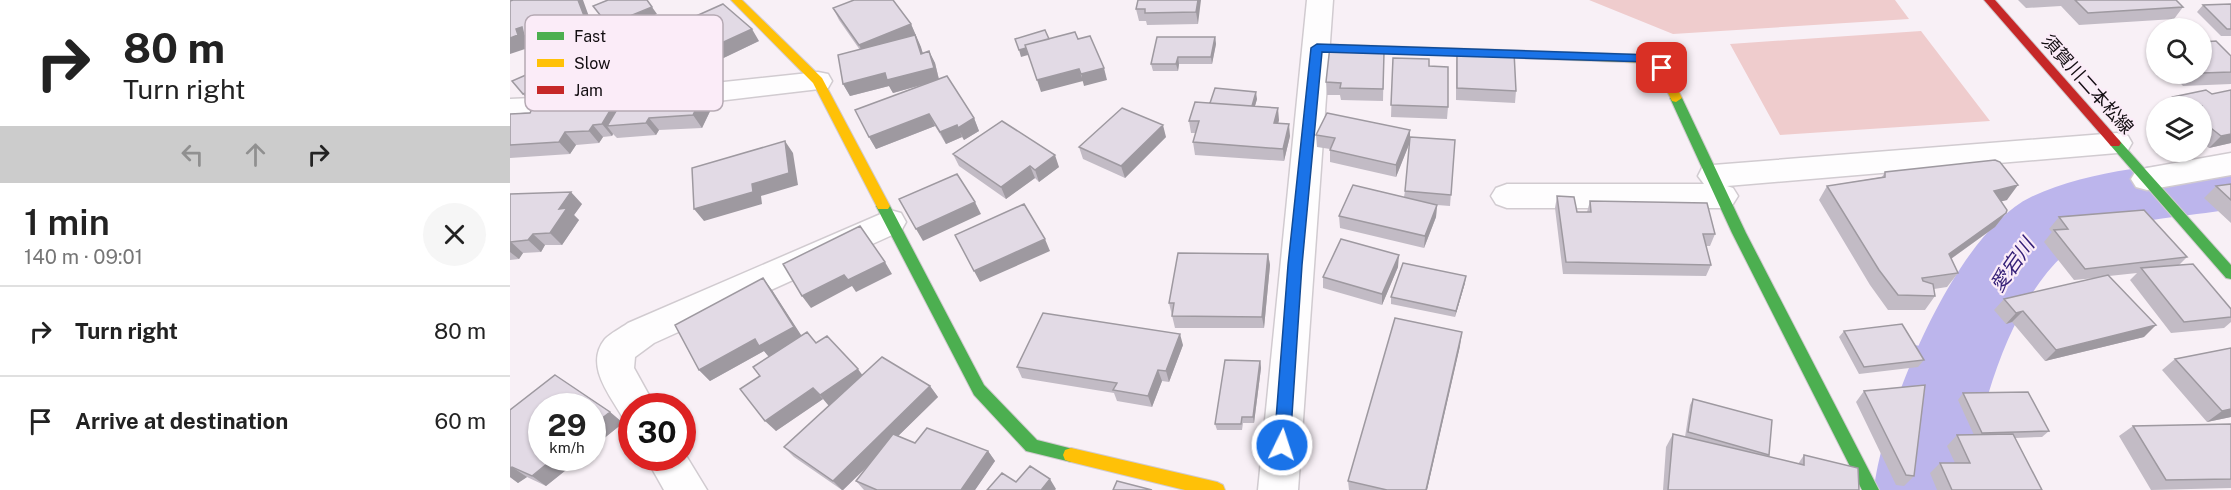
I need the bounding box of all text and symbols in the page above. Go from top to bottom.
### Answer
legend [525,15,723,111]
map controls [2146,18,2212,162]
button: search [2146,18,2212,84]
text: 80 m [123,23,225,72]
icon: right [24,24,102,102]
text: Fast [574,27,606,46]
street label: 須賀川二本松線 [2038,30,2138,138]
pin [1636,42,1687,93]
icon: arrive [1645,51,1678,84]
text: Slow [574,54,611,73]
text: Turn right [123,73,246,105]
text: Jam [574,81,603,100]
button: layers [2146,96,2212,162]
icon: left [176,138,209,171]
icon: ahead [239,138,272,171]
icon: right [302,138,335,171]
text: 1 min [24,201,110,243]
button: close [423,203,486,266]
water label: 愛宕川 [1985,232,2040,296]
text: 140 m · 09:01 [24,245,143,269]
icon: right [24,315,57,348]
text: Turn right [75,318,178,344]
text: 80 m [434,318,486,344]
speed limit sign: 30 [618,393,696,471]
icon: arrive [24,405,57,438]
text: 29 [548,407,586,443]
text: Arrive at destination [75,408,288,434]
text: 60 m [435,408,486,434]
position arrow [1250,413,1314,477]
text: km/h [549,439,585,456]

